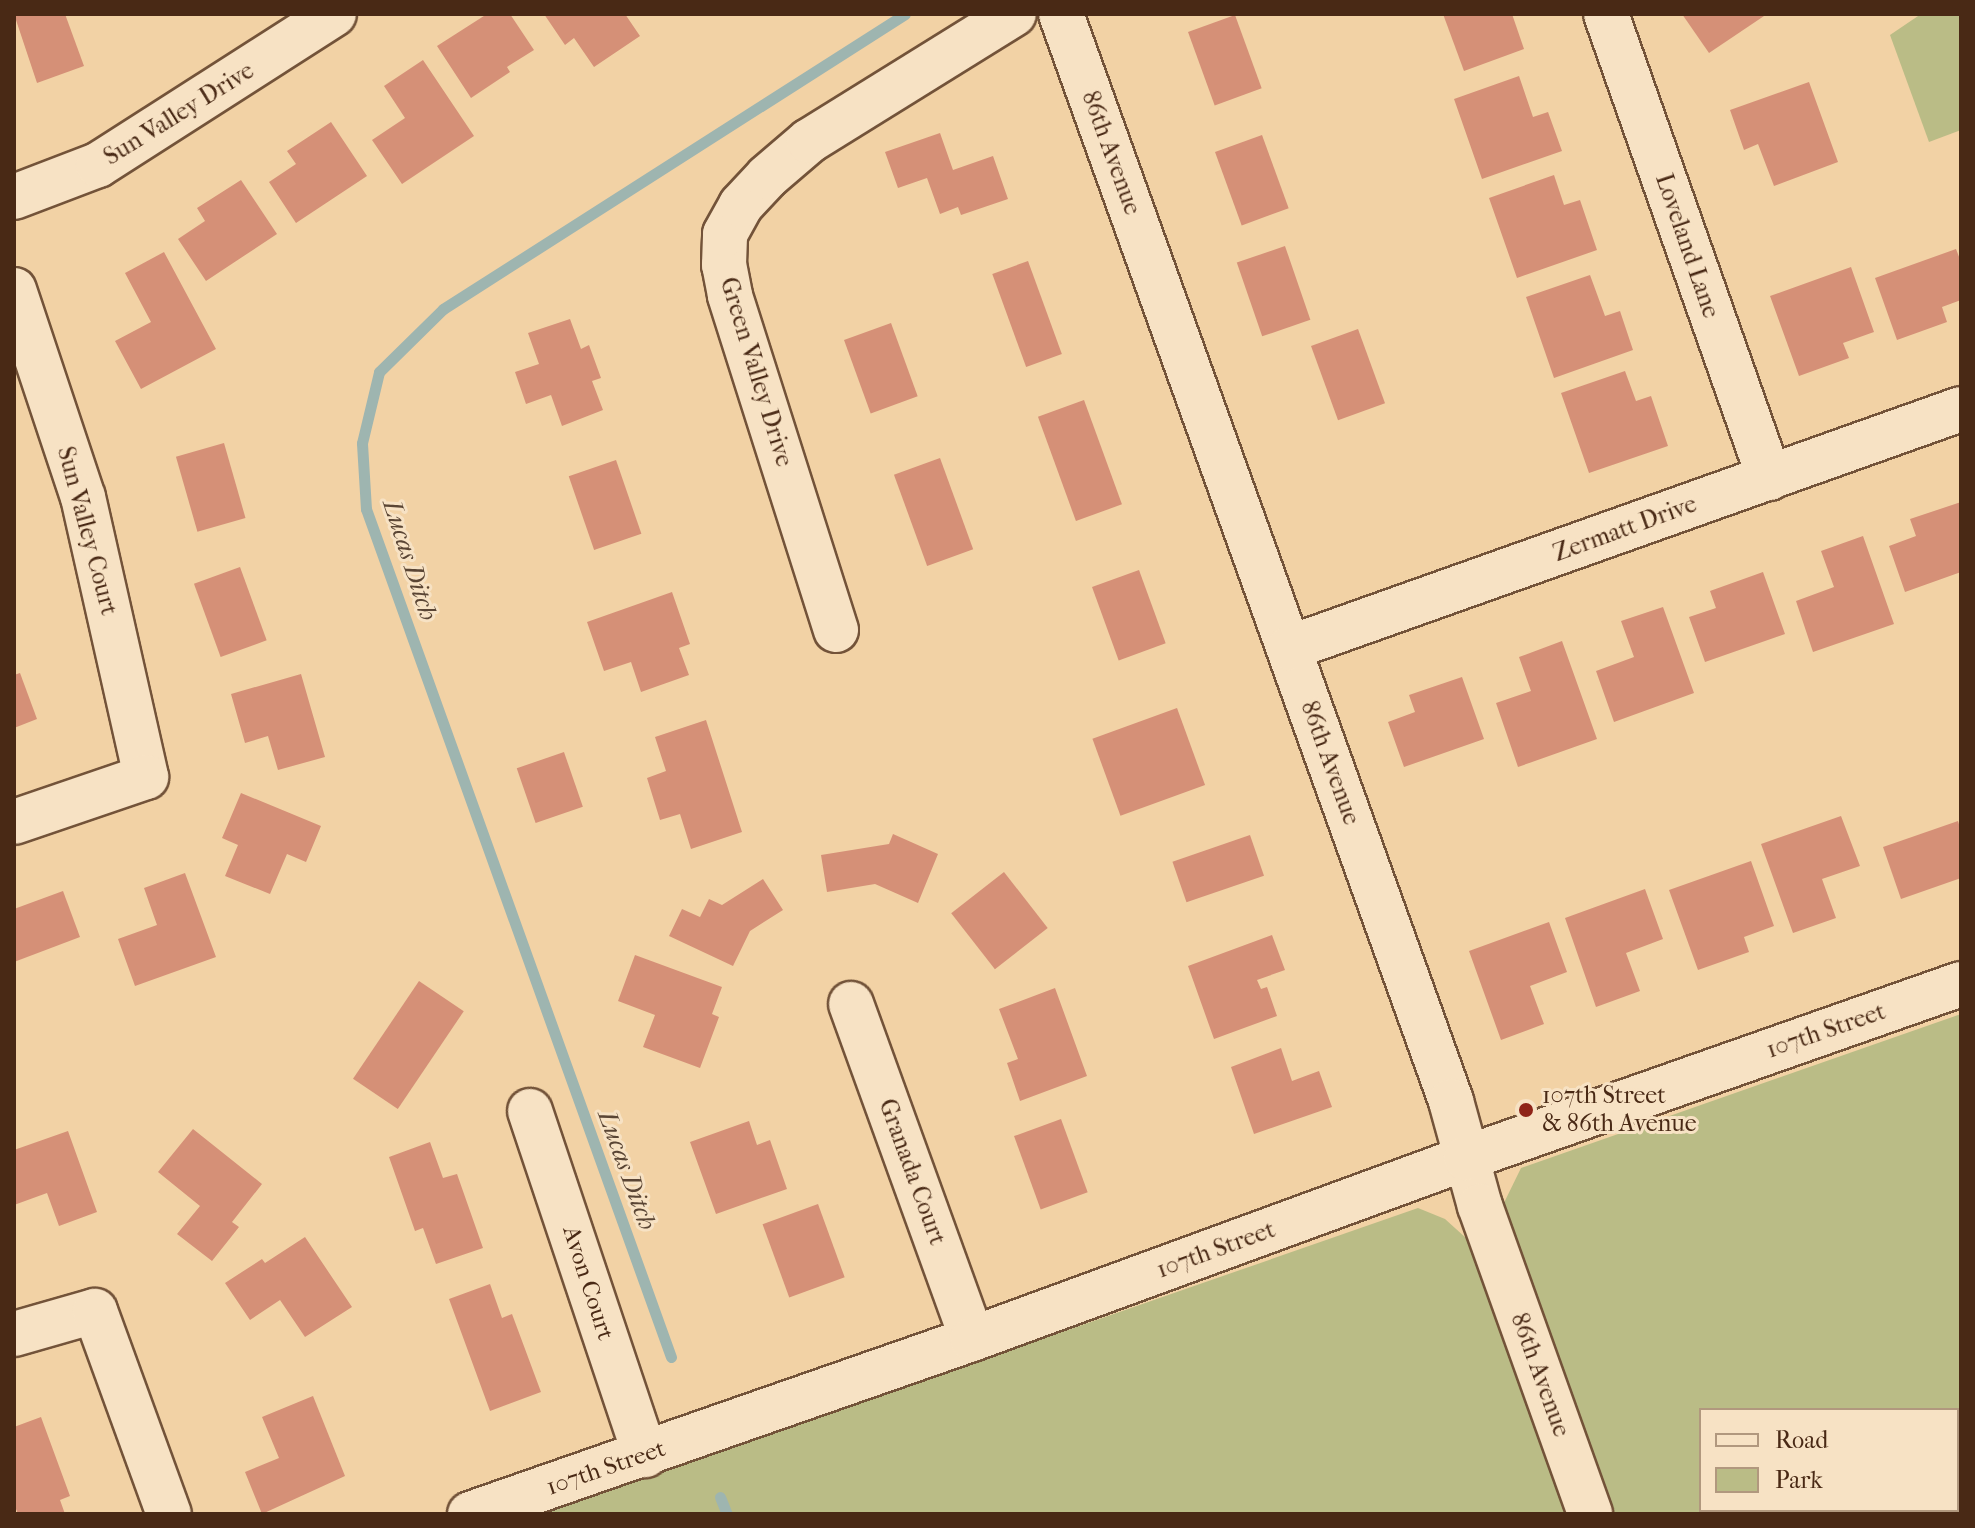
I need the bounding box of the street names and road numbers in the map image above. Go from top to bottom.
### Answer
street label: Sun Valley Drive [99,56,259,172]
street label: 86th Avenue [1075,87,1147,219]
street label: Loveland Lane [1649,170,1725,322]
street label: Green Valley Drive [714,274,798,470]
street label: Sun Valley Court [51,444,123,618]
street label: Zermatt Drive [1549,490,1701,568]
street label: 86th Avenue [1294,697,1366,829]
street label: 107th Street [1763,997,1889,1065]
street label: Granada Court [872,1095,952,1249]
street label: 107th Street [1153,1215,1279,1285]
street label: Avon Court [556,1222,620,1344]
street label: 86th Avenue [1504,1309,1576,1441]
street label: 107th Street [543,1434,669,1502]

